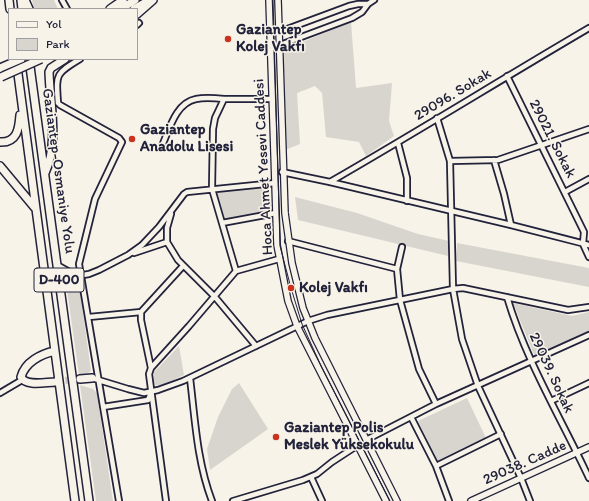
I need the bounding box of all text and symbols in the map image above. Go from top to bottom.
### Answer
legend [8,8,138,60]
text: Yol [46,17,62,31]
place label: Gaziantep Kolej Vakfı [236,21,305,56]
marker: Gaziantep Kolej Vakfı [223,34,233,44]
text: Park [46,37,70,51]
street label: 29096. Sokak [411,65,495,125]
street label: Hoca Ahmet Yesevi Caddesi [250,78,278,256]
street label: Gaziantep-Osmaniye Yolu [37,87,79,255]
street label: 29021. Sokak [525,97,579,181]
place label: Gaziantep Anadolu Lisesi [140,121,233,156]
marker: Gaziantep Anadolu Lisesi [127,134,137,144]
road number: D-400 [34,268,84,292]
place label: Kolej Vakfı [299,279,368,297]
marker: Kolej Vakfı [286,283,296,293]
street label: 29039. Sokak [524,330,578,416]
place label: Gaziantep Polis Meslek Yüksekokulu [284,419,414,454]
marker: Gaziantep Polis Meslek Yüksekokulu [271,432,281,442]
street label: 29038. Cadde [481,437,569,489]

